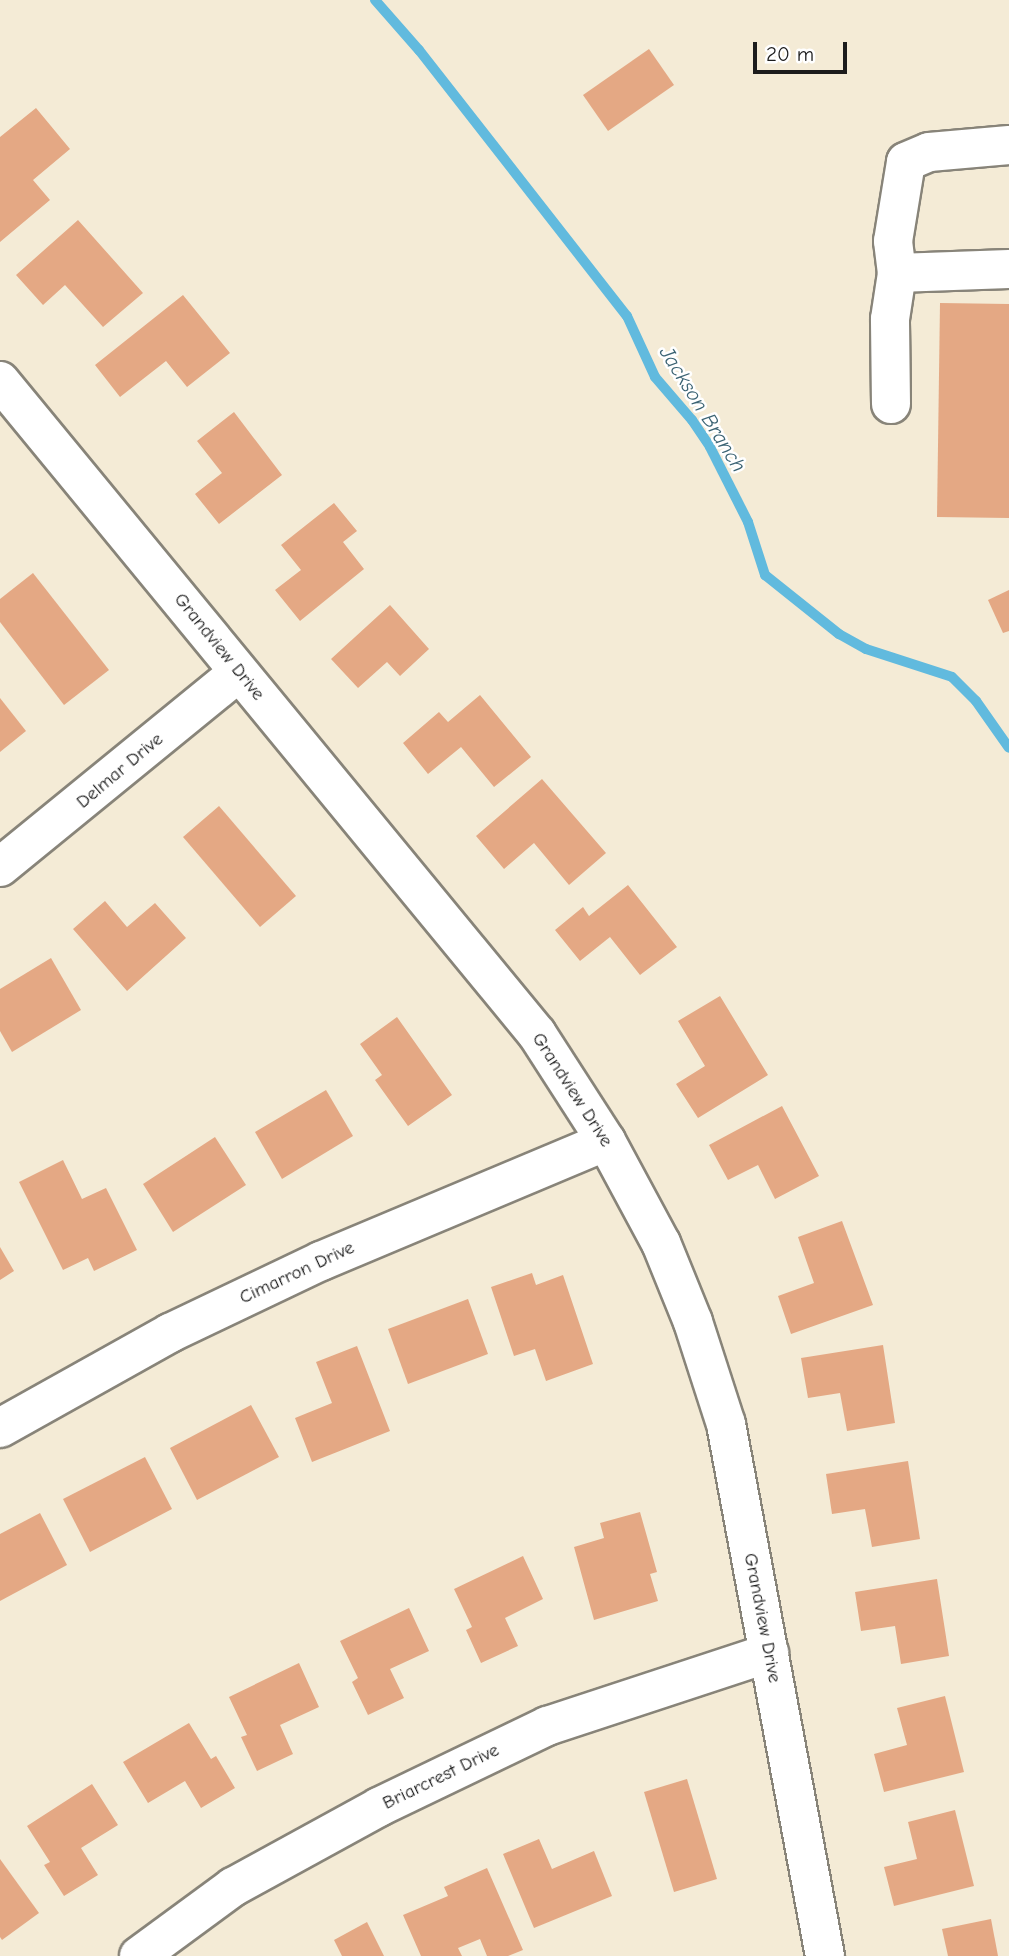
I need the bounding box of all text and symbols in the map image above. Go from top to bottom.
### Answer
scale bar [757,28,852,72]
text: 20 m [766,42,814,66]
water label: Jackson Branch [654,341,752,477]
street label: Grandview Drive [169,589,269,705]
street label: Delmar Drive [72,728,168,814]
street label: Grandview Drive [527,1029,617,1151]
street label: Cimarron Drive [236,1236,358,1310]
street label: Grandview Drive [738,1551,786,1685]
street label: Briarcrest Drive [379,1739,503,1815]

